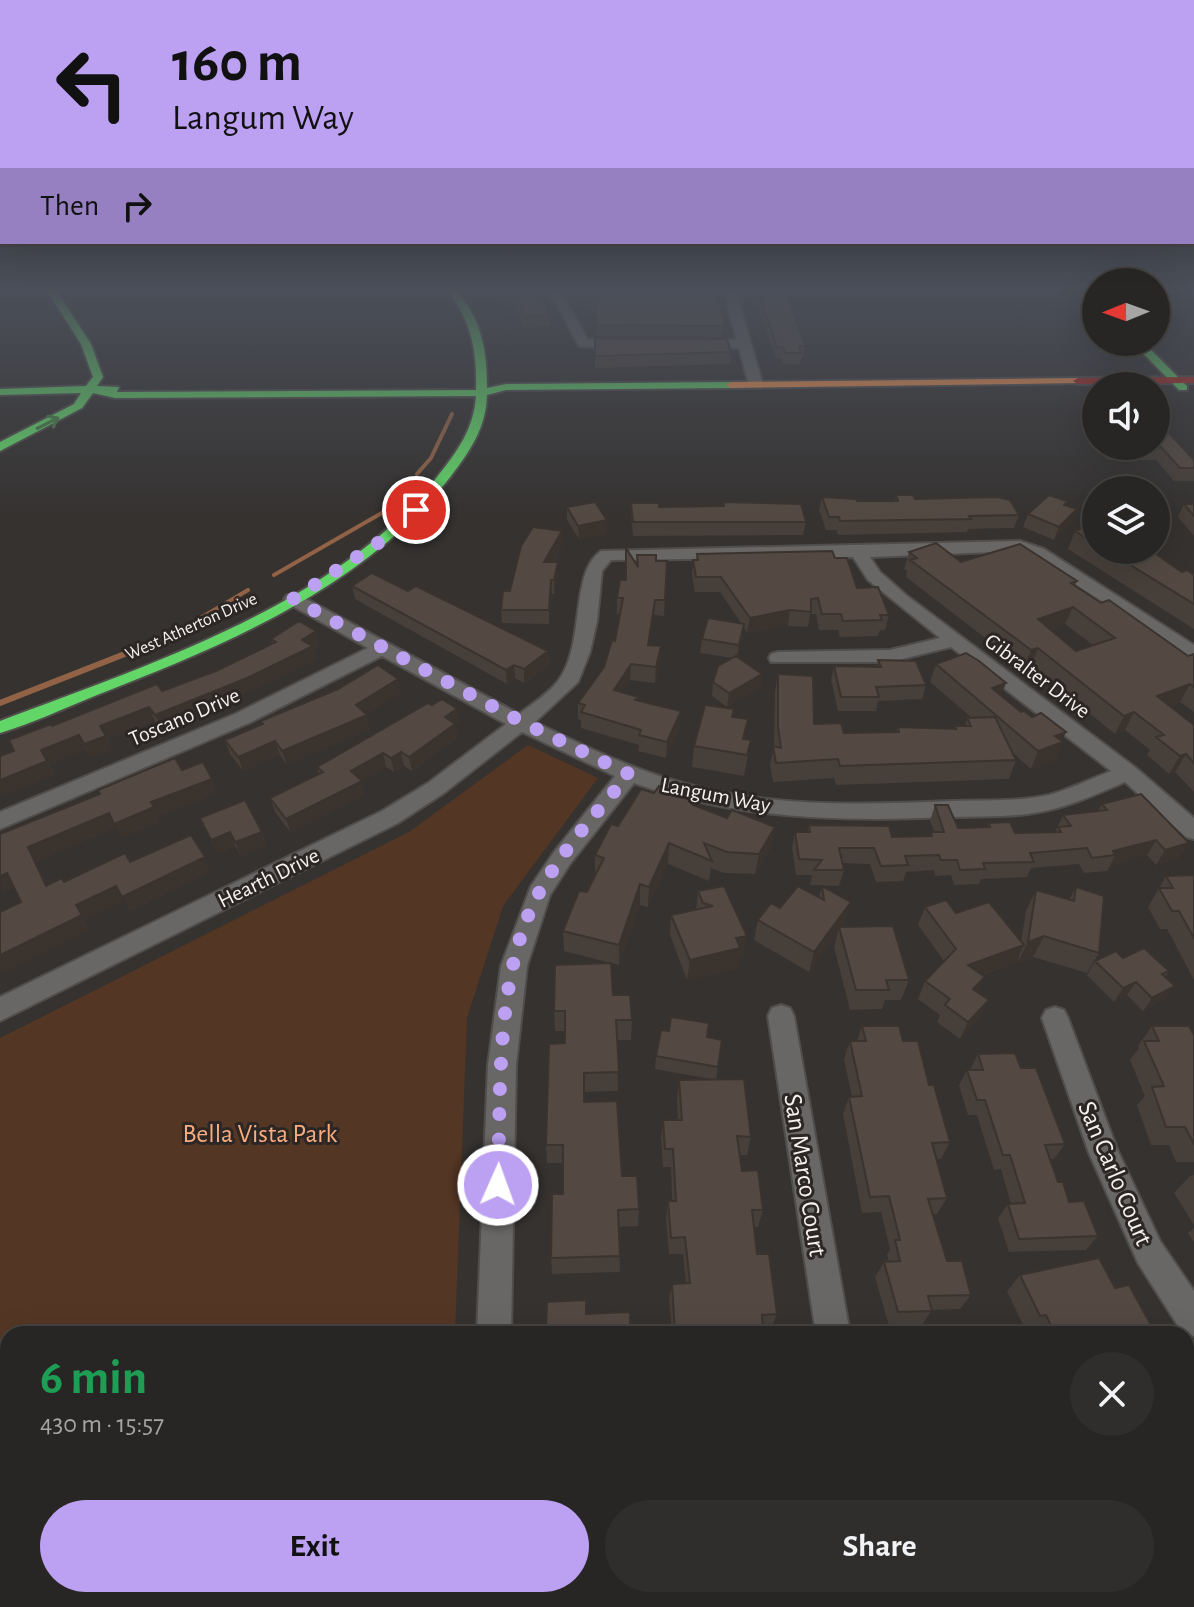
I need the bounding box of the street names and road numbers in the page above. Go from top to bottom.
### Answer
street label: West Atherton Drive [123,590,260,664]
street label: Gibralter Drive [981,629,1094,722]
street label: Toscano Drive [126,684,243,750]
street label: Langum Way [659,774,773,816]
street label: Hearth Drive [214,844,323,912]
street label: San Marco Court [779,1092,831,1258]
street label: San Carlo Court [1073,1098,1157,1249]

